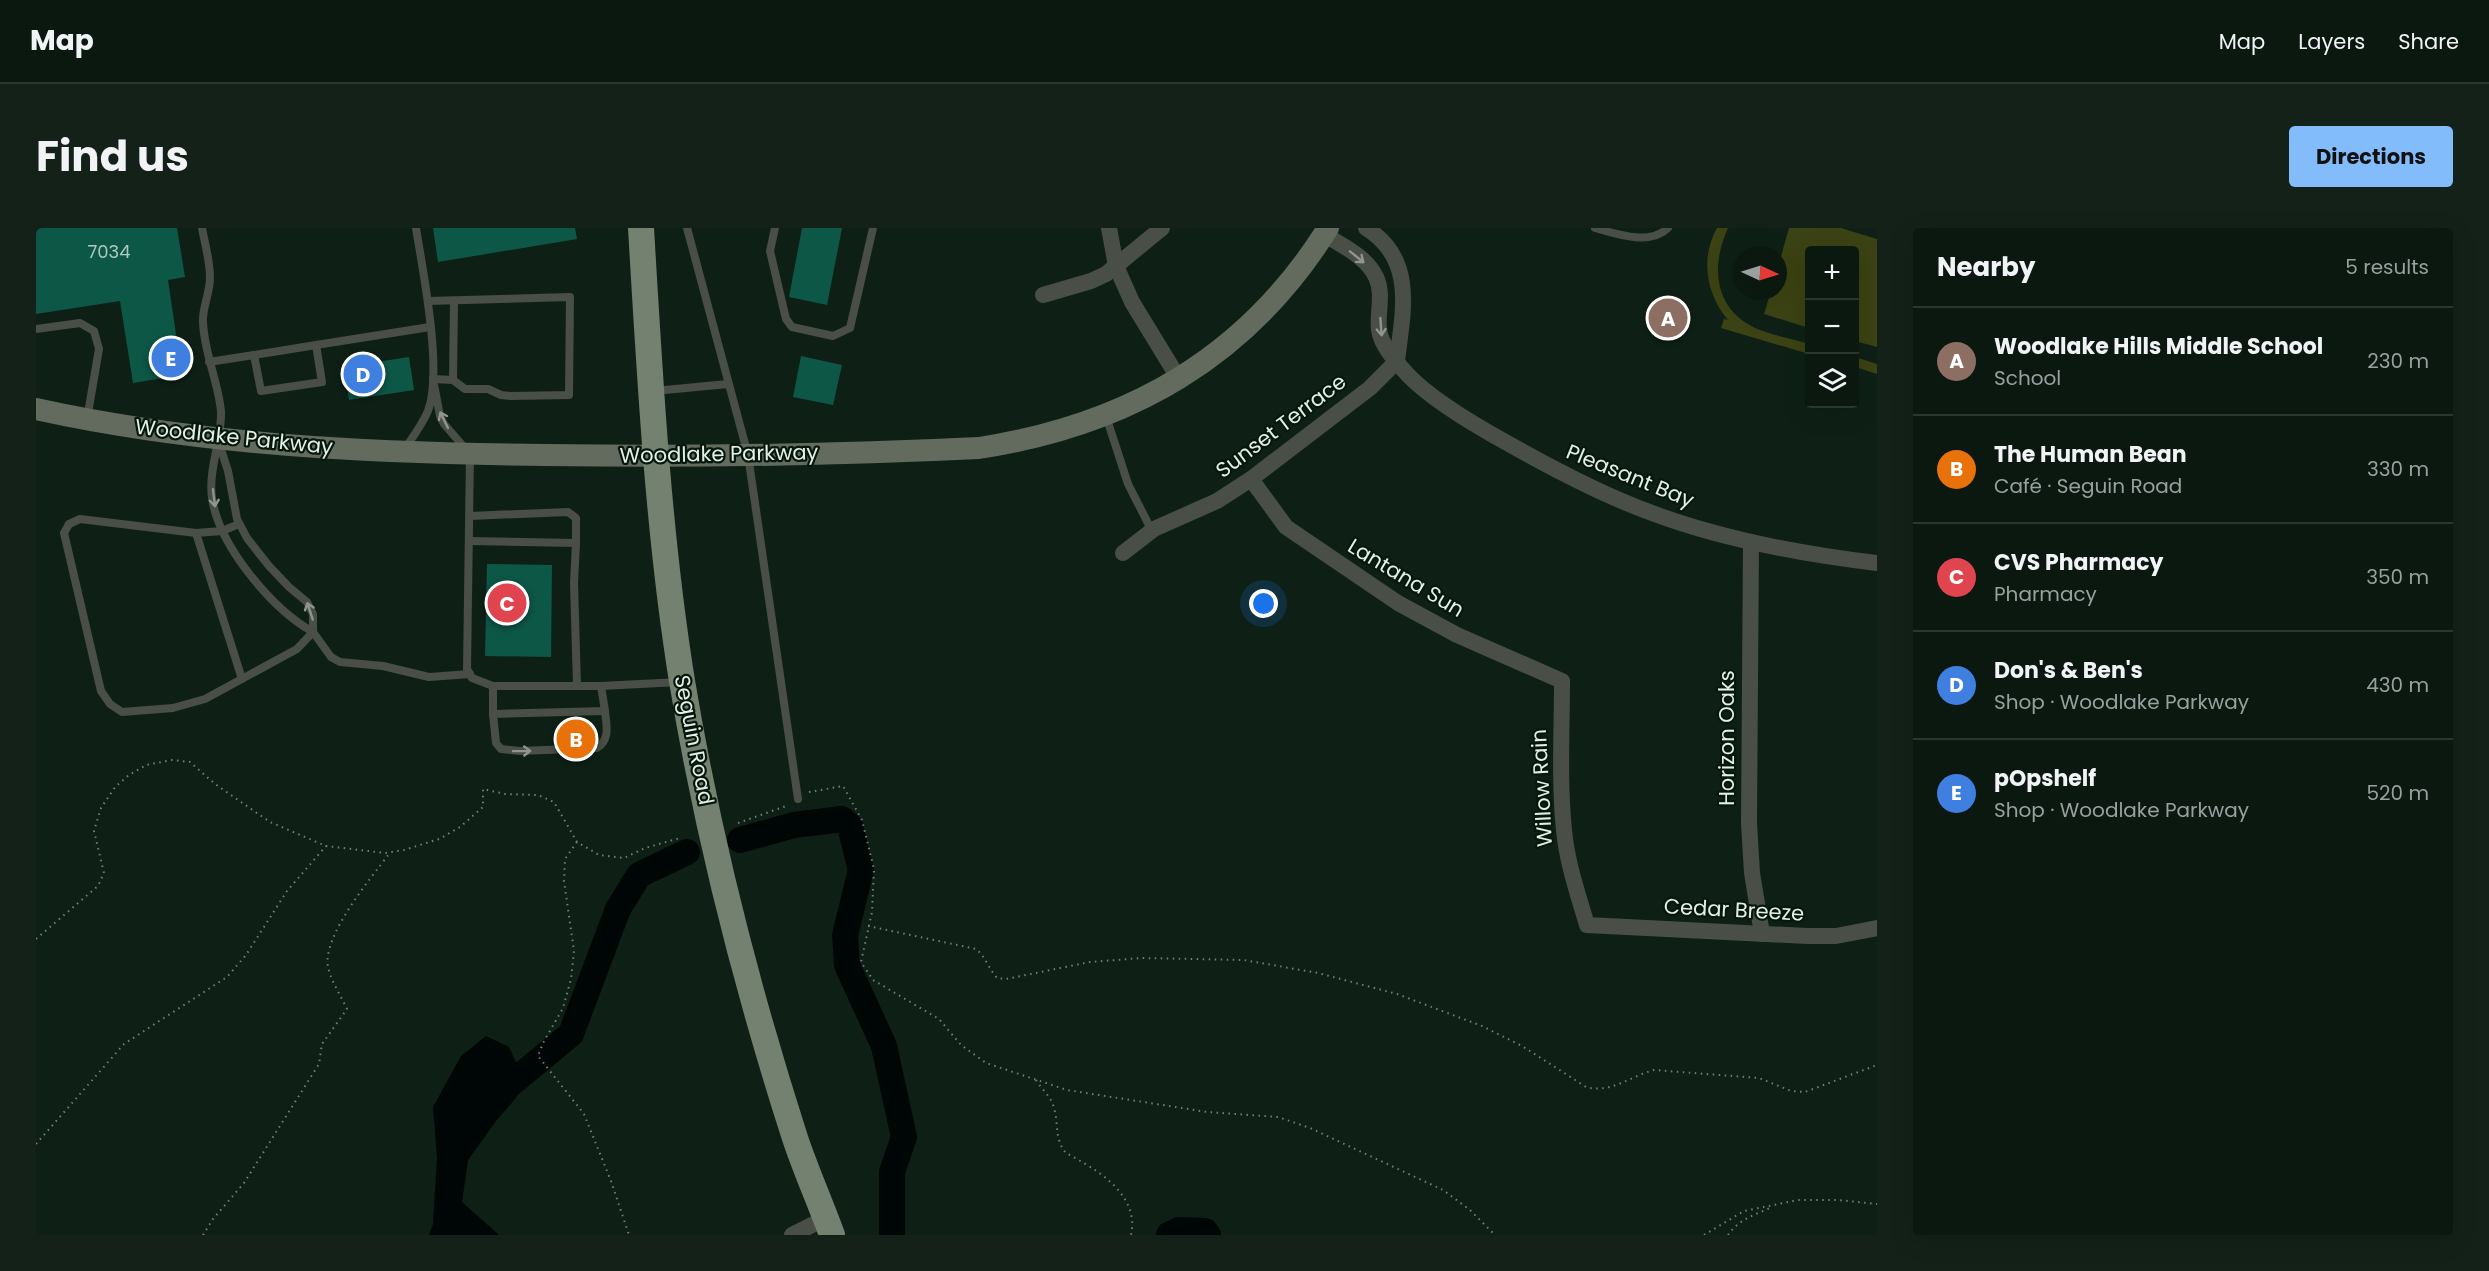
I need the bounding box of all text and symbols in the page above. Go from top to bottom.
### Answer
text: Map [30,21,94,60]
text: Map [2219,27,2265,56]
text: Layers [2298,27,2365,56]
text: Share [2398,27,2459,56]
button: Directions [2289,126,2453,187]
text: Find us [36,127,189,186]
house number: 7034 [87,239,131,264]
north arrow [1733,246,1787,300]
map controls [1805,246,1859,408]
button: + [1805,246,1859,300]
text: Nearby [1937,249,2035,285]
one-way arrow [1349,250,1365,263]
text: 5 results [2345,253,2429,281]
pin: A [1648,296,1688,340]
button: − [1805,300,1859,354]
one-way arrow [1375,317,1386,337]
text: Woodlake Hills Middle School [1994,331,2323,362]
pin: E [152,336,190,380]
text: A [1949,347,1964,375]
text: 230 m [2367,347,2429,375]
pin: D [344,352,382,396]
button: layers [1805,354,1859,408]
text: School [1994,364,2061,392]
street label: Sunset Terrace [1209,367,1352,484]
street label: Woodlake Parkway [134,412,335,461]
one-way arrow [437,412,449,430]
street label: Woodlake Parkway [619,437,819,470]
street label: Pleasant Bay [1562,437,1698,514]
text: The Human Bean [1994,439,2187,470]
text: B [1950,455,1963,483]
text: 330 m [2367,455,2429,483]
text: Café · Seguin Road [1994,472,2182,500]
one-way arrow [208,487,219,507]
street label: Lantana Sun [1343,531,1470,624]
text: CVS Pharmacy [1994,547,2163,578]
text: C [1949,563,1964,591]
text: 350 m [2366,563,2429,591]
pin: C [488,580,526,626]
text: Pharmacy [1994,580,2097,608]
your location [1249,589,1278,618]
one-way arrow [304,602,315,621]
text: Don's & Ben's [1994,655,2143,686]
street label: Horizon Oaks [1712,670,1741,806]
text: D [1949,671,1964,699]
text: 430 m [2366,671,2429,699]
street label: Seguin Road [668,672,721,807]
text: Shop · Woodlake Parkway [1994,688,2249,716]
pin: B [556,716,596,762]
street label: Willow Rain [1524,728,1559,848]
one-way arrow [511,745,531,756]
text: pOpshelf [1994,763,2096,794]
text: E [1951,779,1962,807]
text: 520 m [2366,779,2429,807]
text: Shop · Woodlake Parkway [1994,796,2249,824]
street label: Cedar Breeze [1663,891,1805,928]

